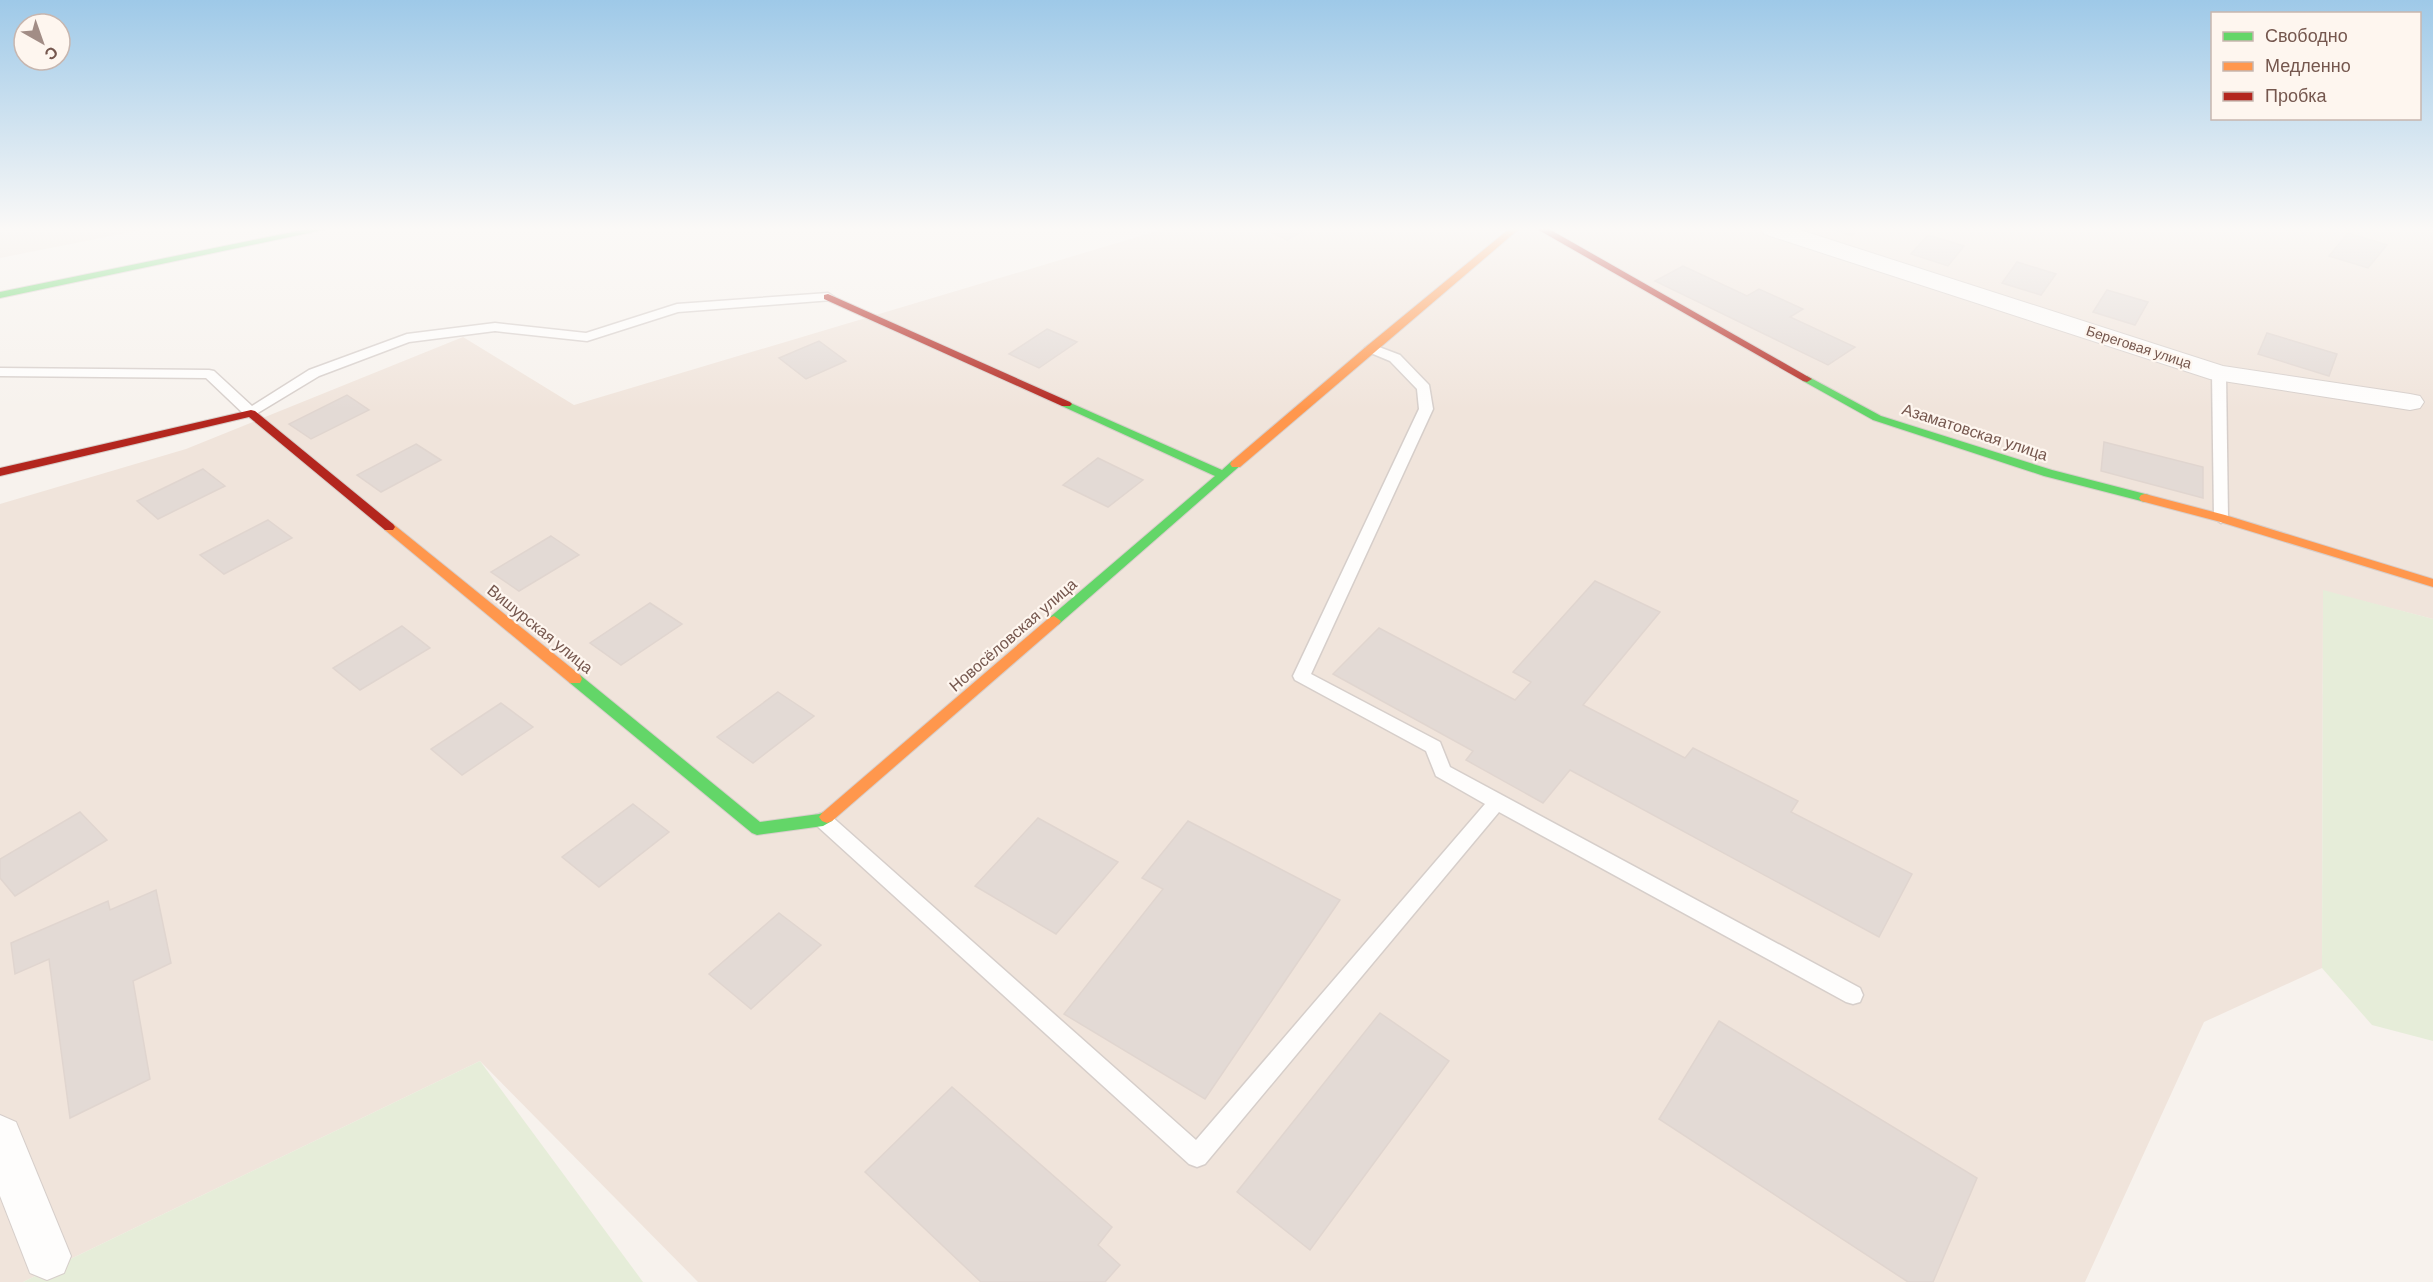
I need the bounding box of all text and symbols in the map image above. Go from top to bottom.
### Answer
north arrow [12,12,72,72]
legend [2211,12,2421,120]
text: Свободно [2265,24,2348,48]
text: С [40,41,62,65]
text: Медленно [2265,54,2351,78]
text: Пробка [2265,84,2328,108]
street label: Береговая улица [2084,321,2194,373]
street label: Азаматовская улица [1899,399,2051,465]
street label: Новосёловская улица [945,574,1081,696]
street label: Вишурская улица [483,580,597,678]

